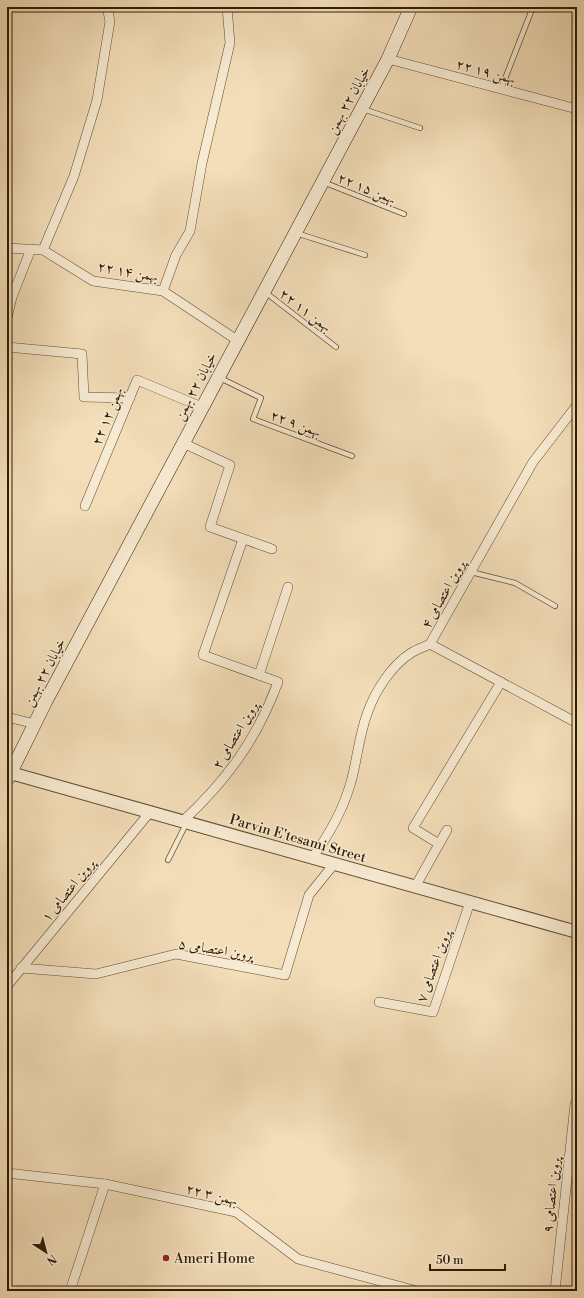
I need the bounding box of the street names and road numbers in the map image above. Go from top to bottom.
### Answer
street label: ۲۲ بهمن ۱۹ [454,55,518,89]
street label: خیابان ۲۲ بهمن [323,64,375,137]
street label: ۲۲ بهمن ۱۵ [335,169,398,209]
street label: ۲۲ بهمن ۱۴ [96,258,159,286]
street label: ۲۲ بهمن ۱۱ [276,285,335,336]
street label: خیابان ۲۲ بهمن [170,349,221,424]
street label: ۲۲ بهمن ۱۲ [88,385,128,448]
street label: ۲۲ بهمن ۹ [268,406,324,441]
street label: پروین اعتصامی ۴ [418,556,471,632]
street label: خیابان ۲۲ بهمن [19,635,70,710]
street label: پروین اعتصامی ۲ [209,697,264,773]
street label: Parvin E'tesami Street [227,811,368,867]
street label: پروین اعتصامی ۱ [38,854,101,926]
street label: پروین اعتصامی ۷ [413,926,456,1005]
street label: پروین اعتصامی ۵ [177,935,256,965]
street label: پروین اعتصامی ۹ [539,1155,565,1234]
street label: ۲۲ بهمن ۳ [184,1180,240,1210]

